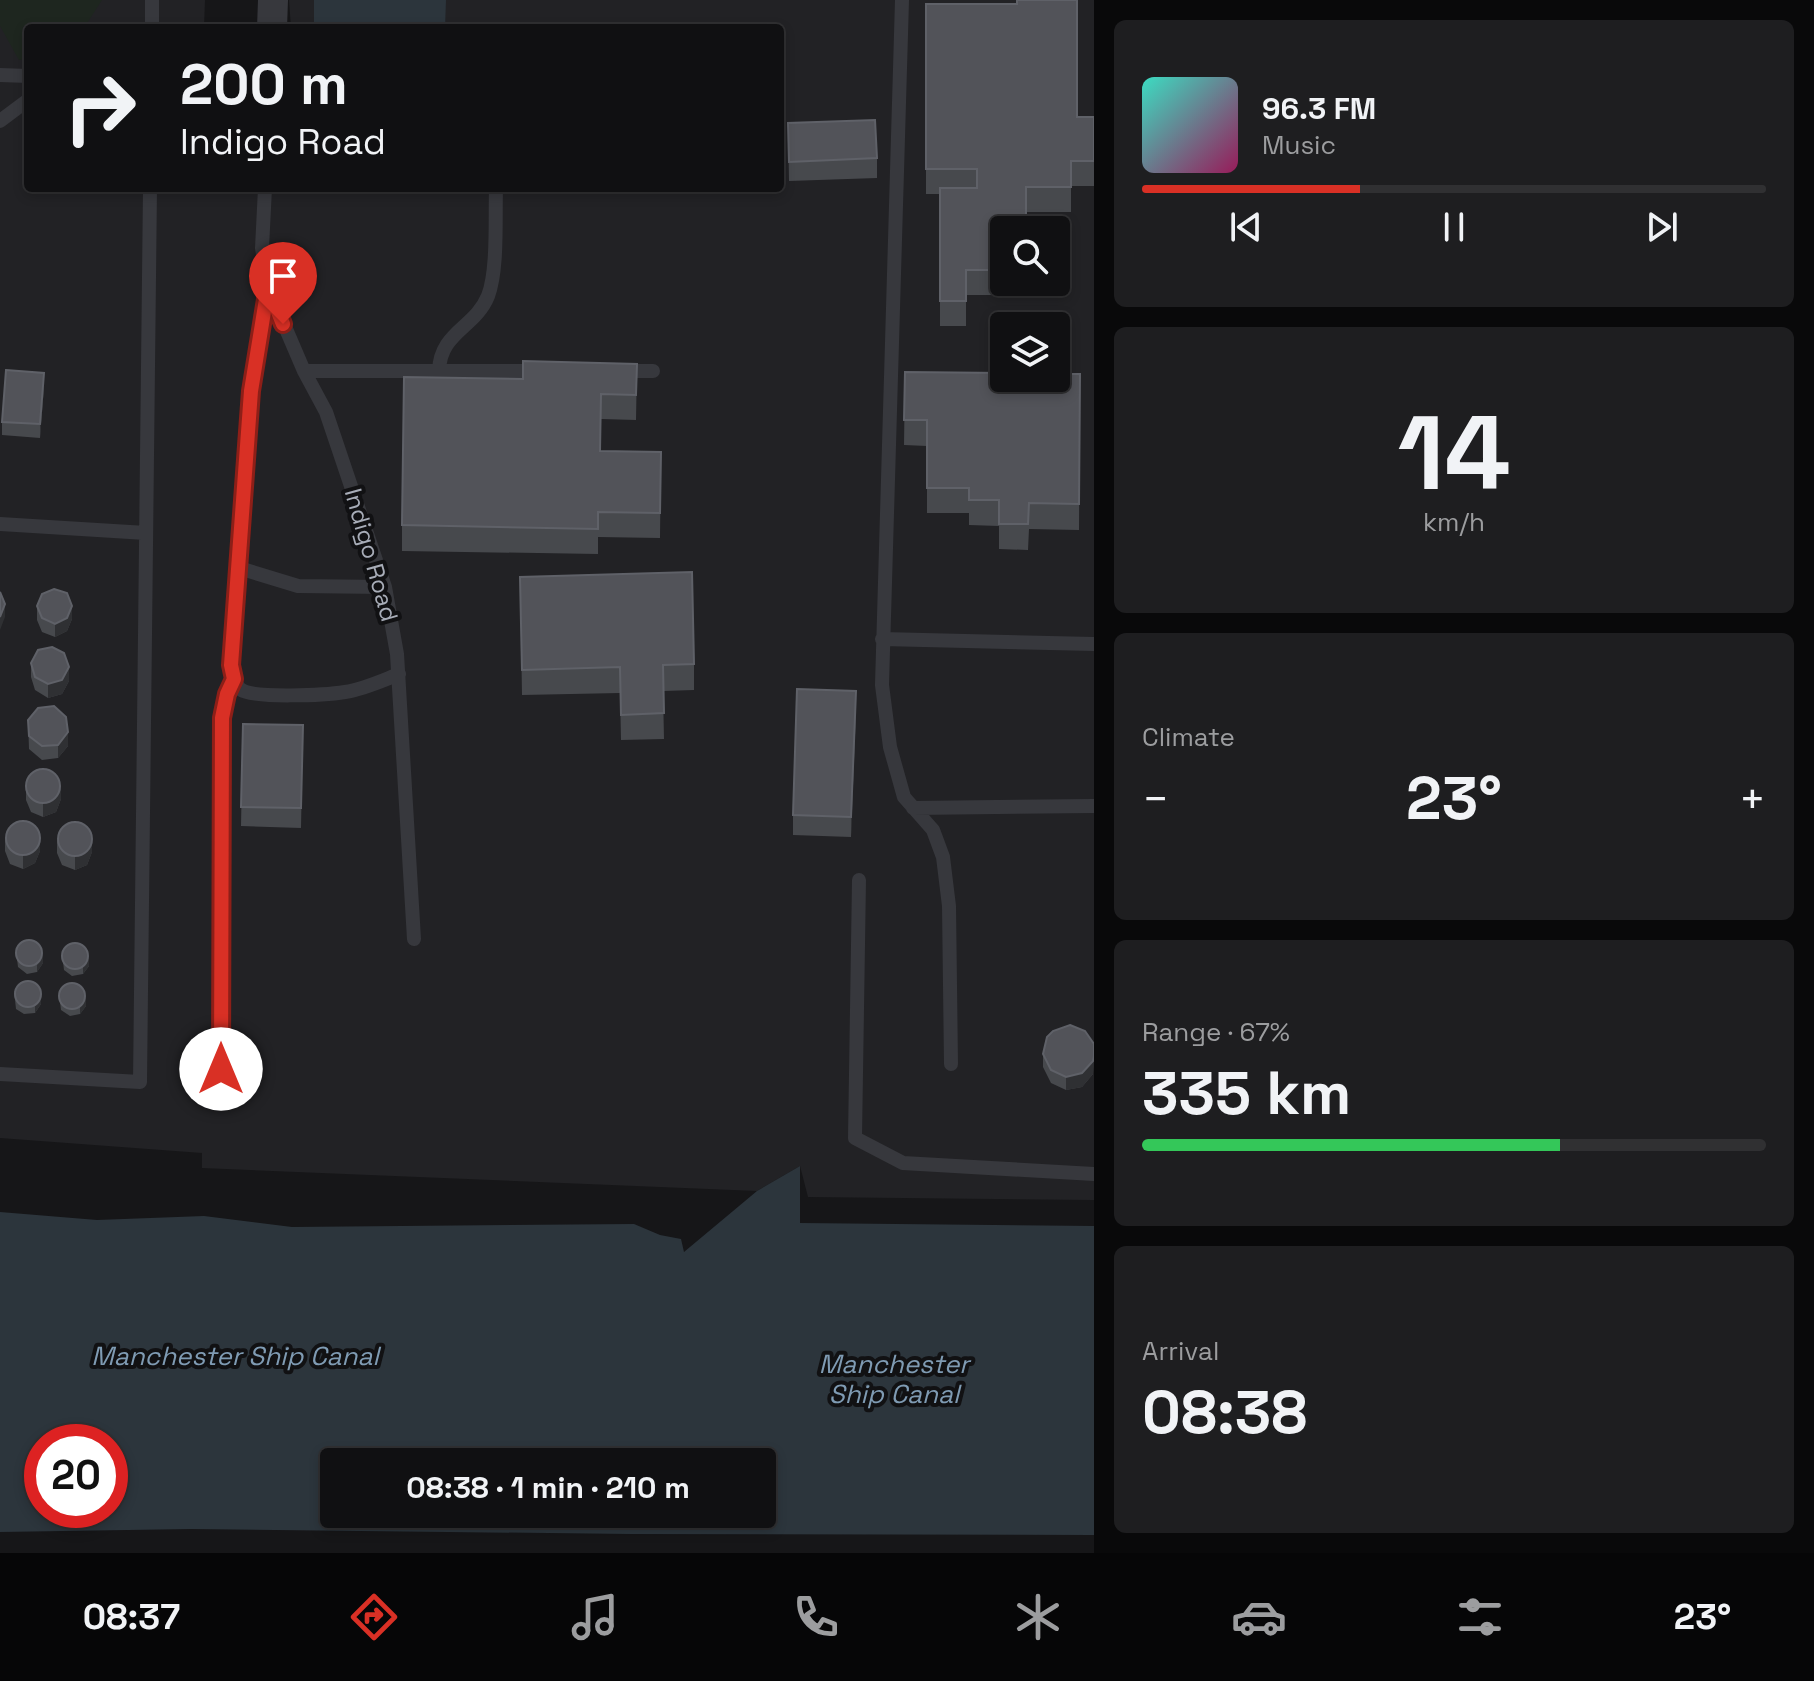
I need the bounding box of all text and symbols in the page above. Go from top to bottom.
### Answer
text: 200 m [180,49,348,120]
icon: right [48,56,152,160]
text: 96.3 FM [1262,89,1376,128]
text: Indigo Road [180,119,386,165]
text: Music [1262,128,1336,162]
icon: previous [1224,205,1268,249]
icon: pause [1432,205,1476,249]
icon: next [1640,205,1684,249]
map controls [990,216,1070,392]
button: search [990,216,1070,296]
pin [249,242,317,324]
icon: arrive [261,254,305,298]
button: layers [990,312,1070,392]
text: 14 [1397,387,1511,519]
street label: Indigo Road [338,485,405,625]
text: km/h [1423,505,1485,539]
text: Climate [1142,720,1235,754]
text: 23° [1406,760,1502,837]
text: − [1142,771,1169,827]
text: + [1739,771,1766,827]
text: Range · 67% [1142,1015,1290,1049]
position arrow [179,1027,263,1111]
text: 335 km [1142,1055,1351,1132]
text: Arrival [1142,1334,1219,1368]
water label: Manchester Ship Canal [91,1339,381,1373]
water label: Manchester Ship Canal [819,1347,972,1411]
text: 08:38 [1142,1374,1307,1451]
speed limit sign: 20 [24,1424,128,1528]
text: 08:38 · 1 min · 210 m [406,1468,690,1507]
icon: directions [346,1589,402,1645]
icon: music [567,1589,623,1645]
icon: phone [788,1589,844,1645]
icon: climate [1010,1589,1066,1645]
icon: car [1231,1589,1287,1645]
icon: filters [1452,1589,1508,1645]
text: 08:37 [83,1594,180,1640]
text: 23° [1674,1594,1731,1640]

